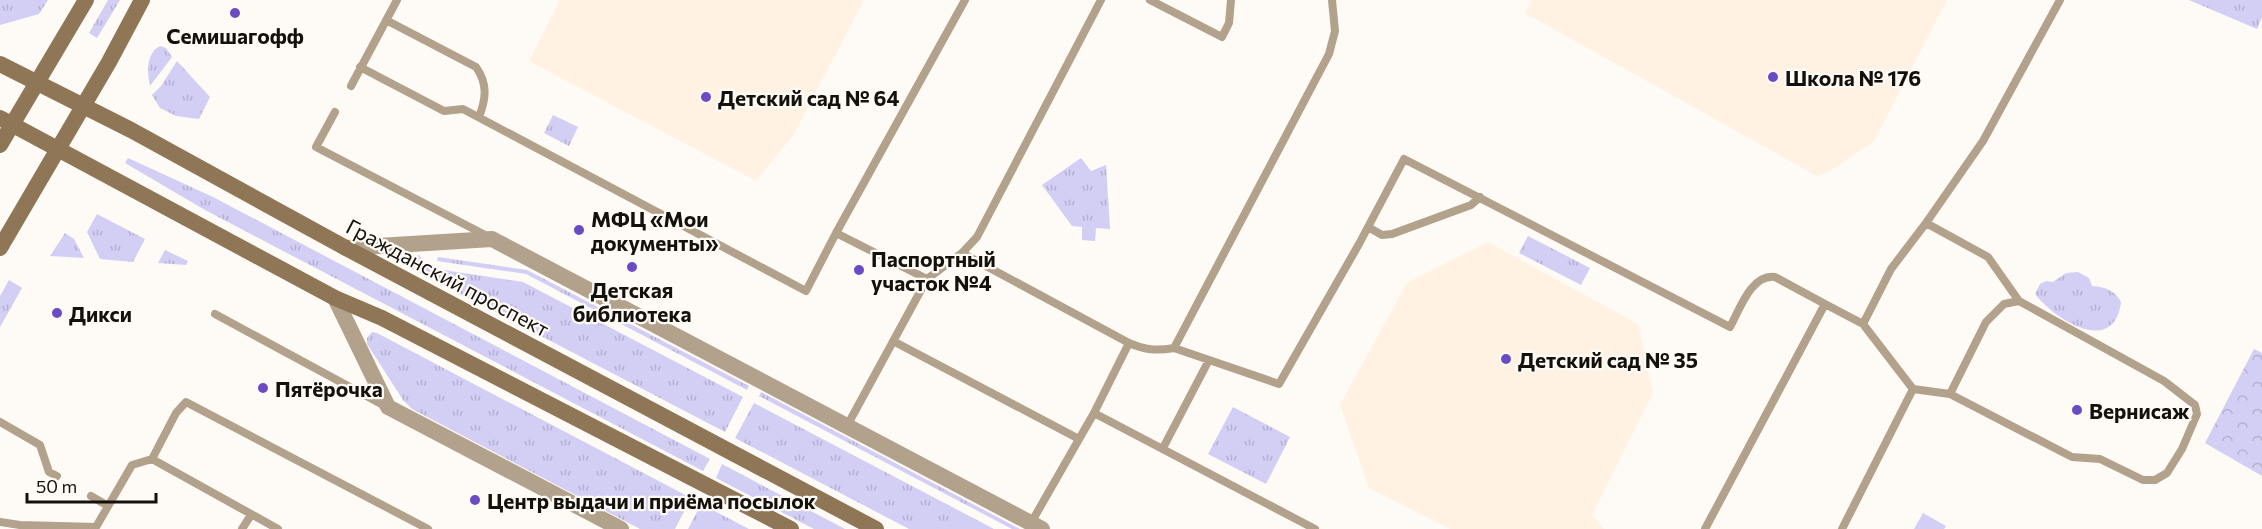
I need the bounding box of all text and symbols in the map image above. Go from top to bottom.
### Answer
marker: Семишагофф [228,6,242,20]
place label: Семишагофф [166,23,304,48]
place label: Школа № 176 [1785,65,1921,90]
marker: Школа № 176 [1766,70,1780,84]
place label: Детский сад № 64 [718,85,900,110]
marker: Детский сад № 64 [699,90,713,104]
place label: МФЦ «Мои документы» [591,206,719,255]
street label: Гражданский проспект [342,213,554,341]
marker: МФЦ «Мои документы» [572,223,586,237]
place label: Паспортный участок №4 [871,246,996,295]
marker: Детская библиотека [625,260,639,274]
marker: Паспортный участок №4 [852,263,866,277]
place label: Детская библиотека [573,277,691,326]
place label: Дикси [69,301,132,326]
marker: Дикси [50,306,64,320]
place label: Детский сад № 35 [1518,347,1698,372]
marker: Детский сад № 35 [1499,352,1513,366]
place label: Пятёрочка [275,376,383,401]
marker: Пятёрочка [256,381,270,395]
place label: Вернисаж [2089,398,2190,423]
marker: Вернисаж [2070,403,2084,417]
scale bar [27,466,156,504]
text: 50 m [36,475,77,497]
place label: Центр выдачи и приёма посылок [487,488,816,513]
marker: Центр выдачи и приёма посылок [468,493,482,507]

